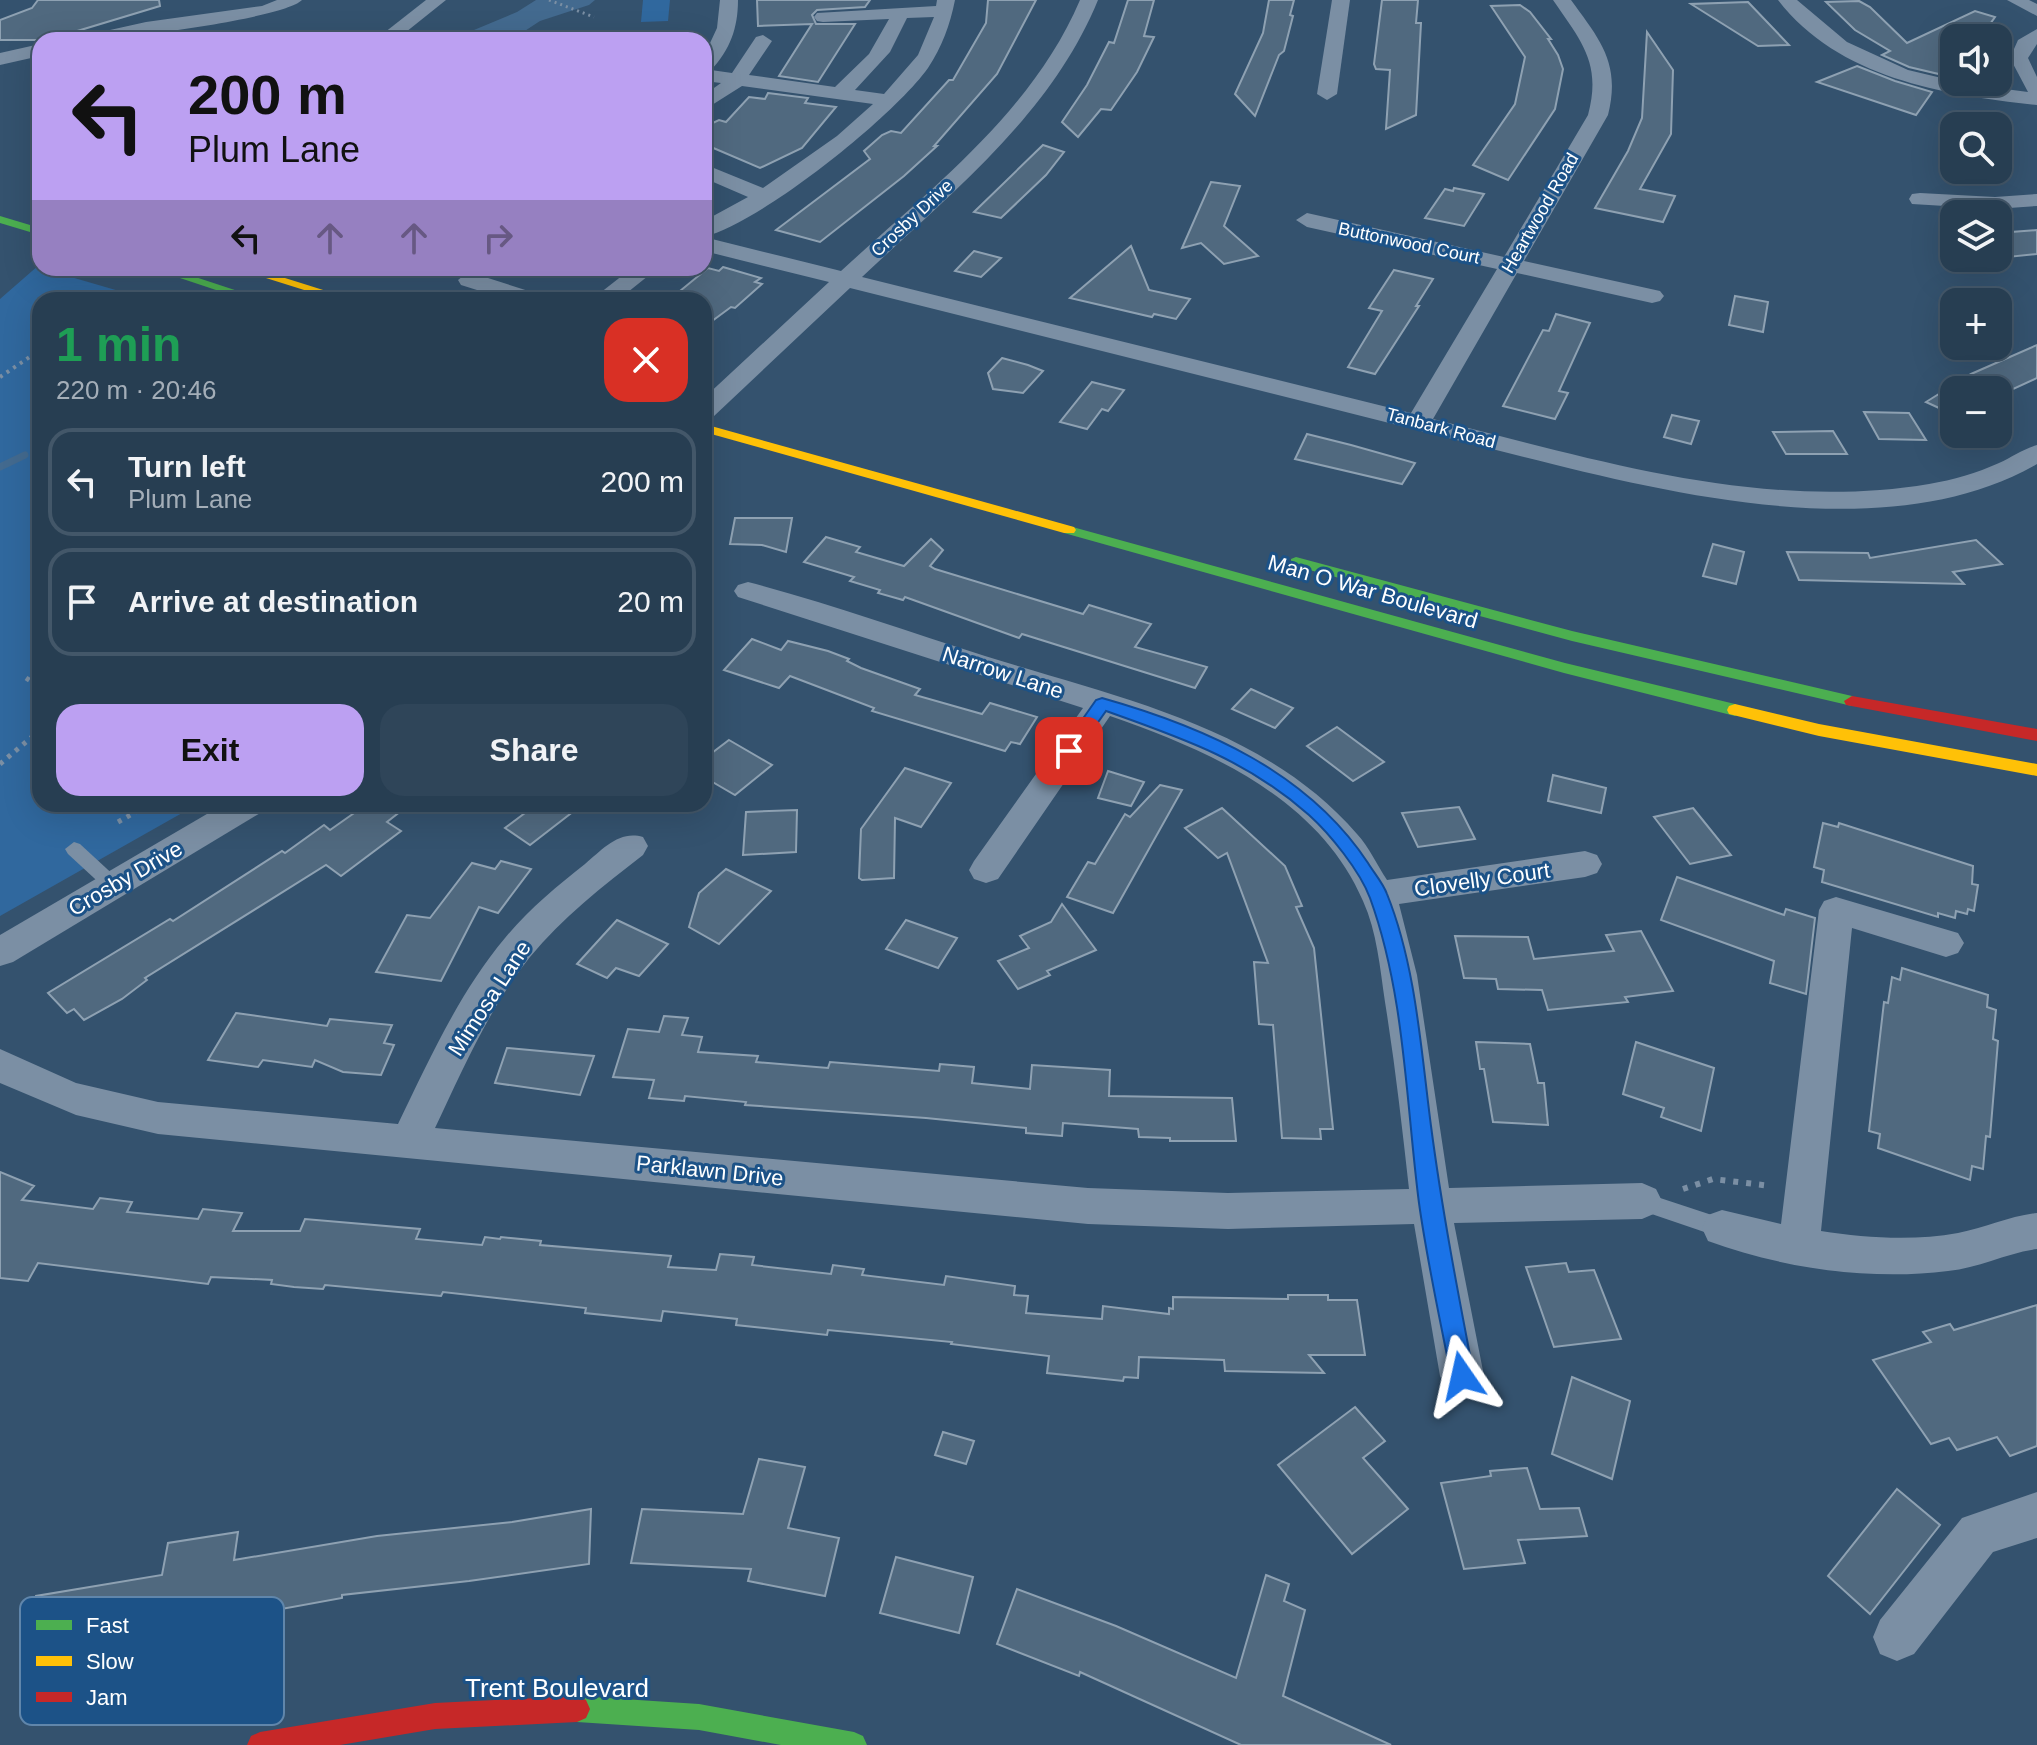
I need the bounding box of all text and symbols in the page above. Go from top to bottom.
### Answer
map controls [1940,24,2012,448]
button: sound [1940,24,2012,96]
text: 200 m [188,63,347,126]
icon: left [56,64,160,168]
button: search [1940,112,2012,184]
text: Plum Lane [188,129,360,170]
street label: Heartwood Road [1498,150,1582,276]
street label: Crosby Drive [867,175,957,261]
button: layers [1940,200,2012,272]
icon: left [224,216,268,260]
icon: ahead [308,216,352,260]
icon: ahead [392,216,436,260]
icon: right [476,216,520,260]
street label: Buttonwood Court [1336,218,1482,268]
button: + [1940,288,2012,360]
text: 1 min [56,318,181,371]
button: close [604,318,688,402]
text: 220 m · 20:46 [56,375,216,405]
button: − [1940,376,2012,448]
street label: Tanbark Road [1384,404,1498,452]
text: Turn left [128,450,246,483]
icon: left [60,460,104,504]
text: 200 m [601,465,684,498]
text: Plum Lane [128,484,252,514]
street label: Man O War Boulevard [1265,550,1481,633]
icon: arrive [60,580,104,624]
text: Arrive at destination [128,585,418,618]
text: 20 m [617,585,684,618]
street label: Narrow Lane [939,641,1067,704]
button: Exit [56,704,364,796]
button: Share [380,704,688,796]
pin [1035,717,1103,785]
icon: arrive [1047,729,1091,773]
street label: Crosby Drive [64,836,187,921]
street label: Clovelly Court [1413,858,1552,901]
street label: Mimosa Lane [443,936,536,1060]
street label: Parklawn Drive [635,1150,785,1191]
position arrow [1420,1334,1504,1418]
legend [20,1597,284,1725]
text: Fast [86,1613,129,1638]
text: Slow [86,1649,134,1674]
street label: Trent Boulevard [465,1673,649,1703]
text: Jam [86,1685,128,1710]

